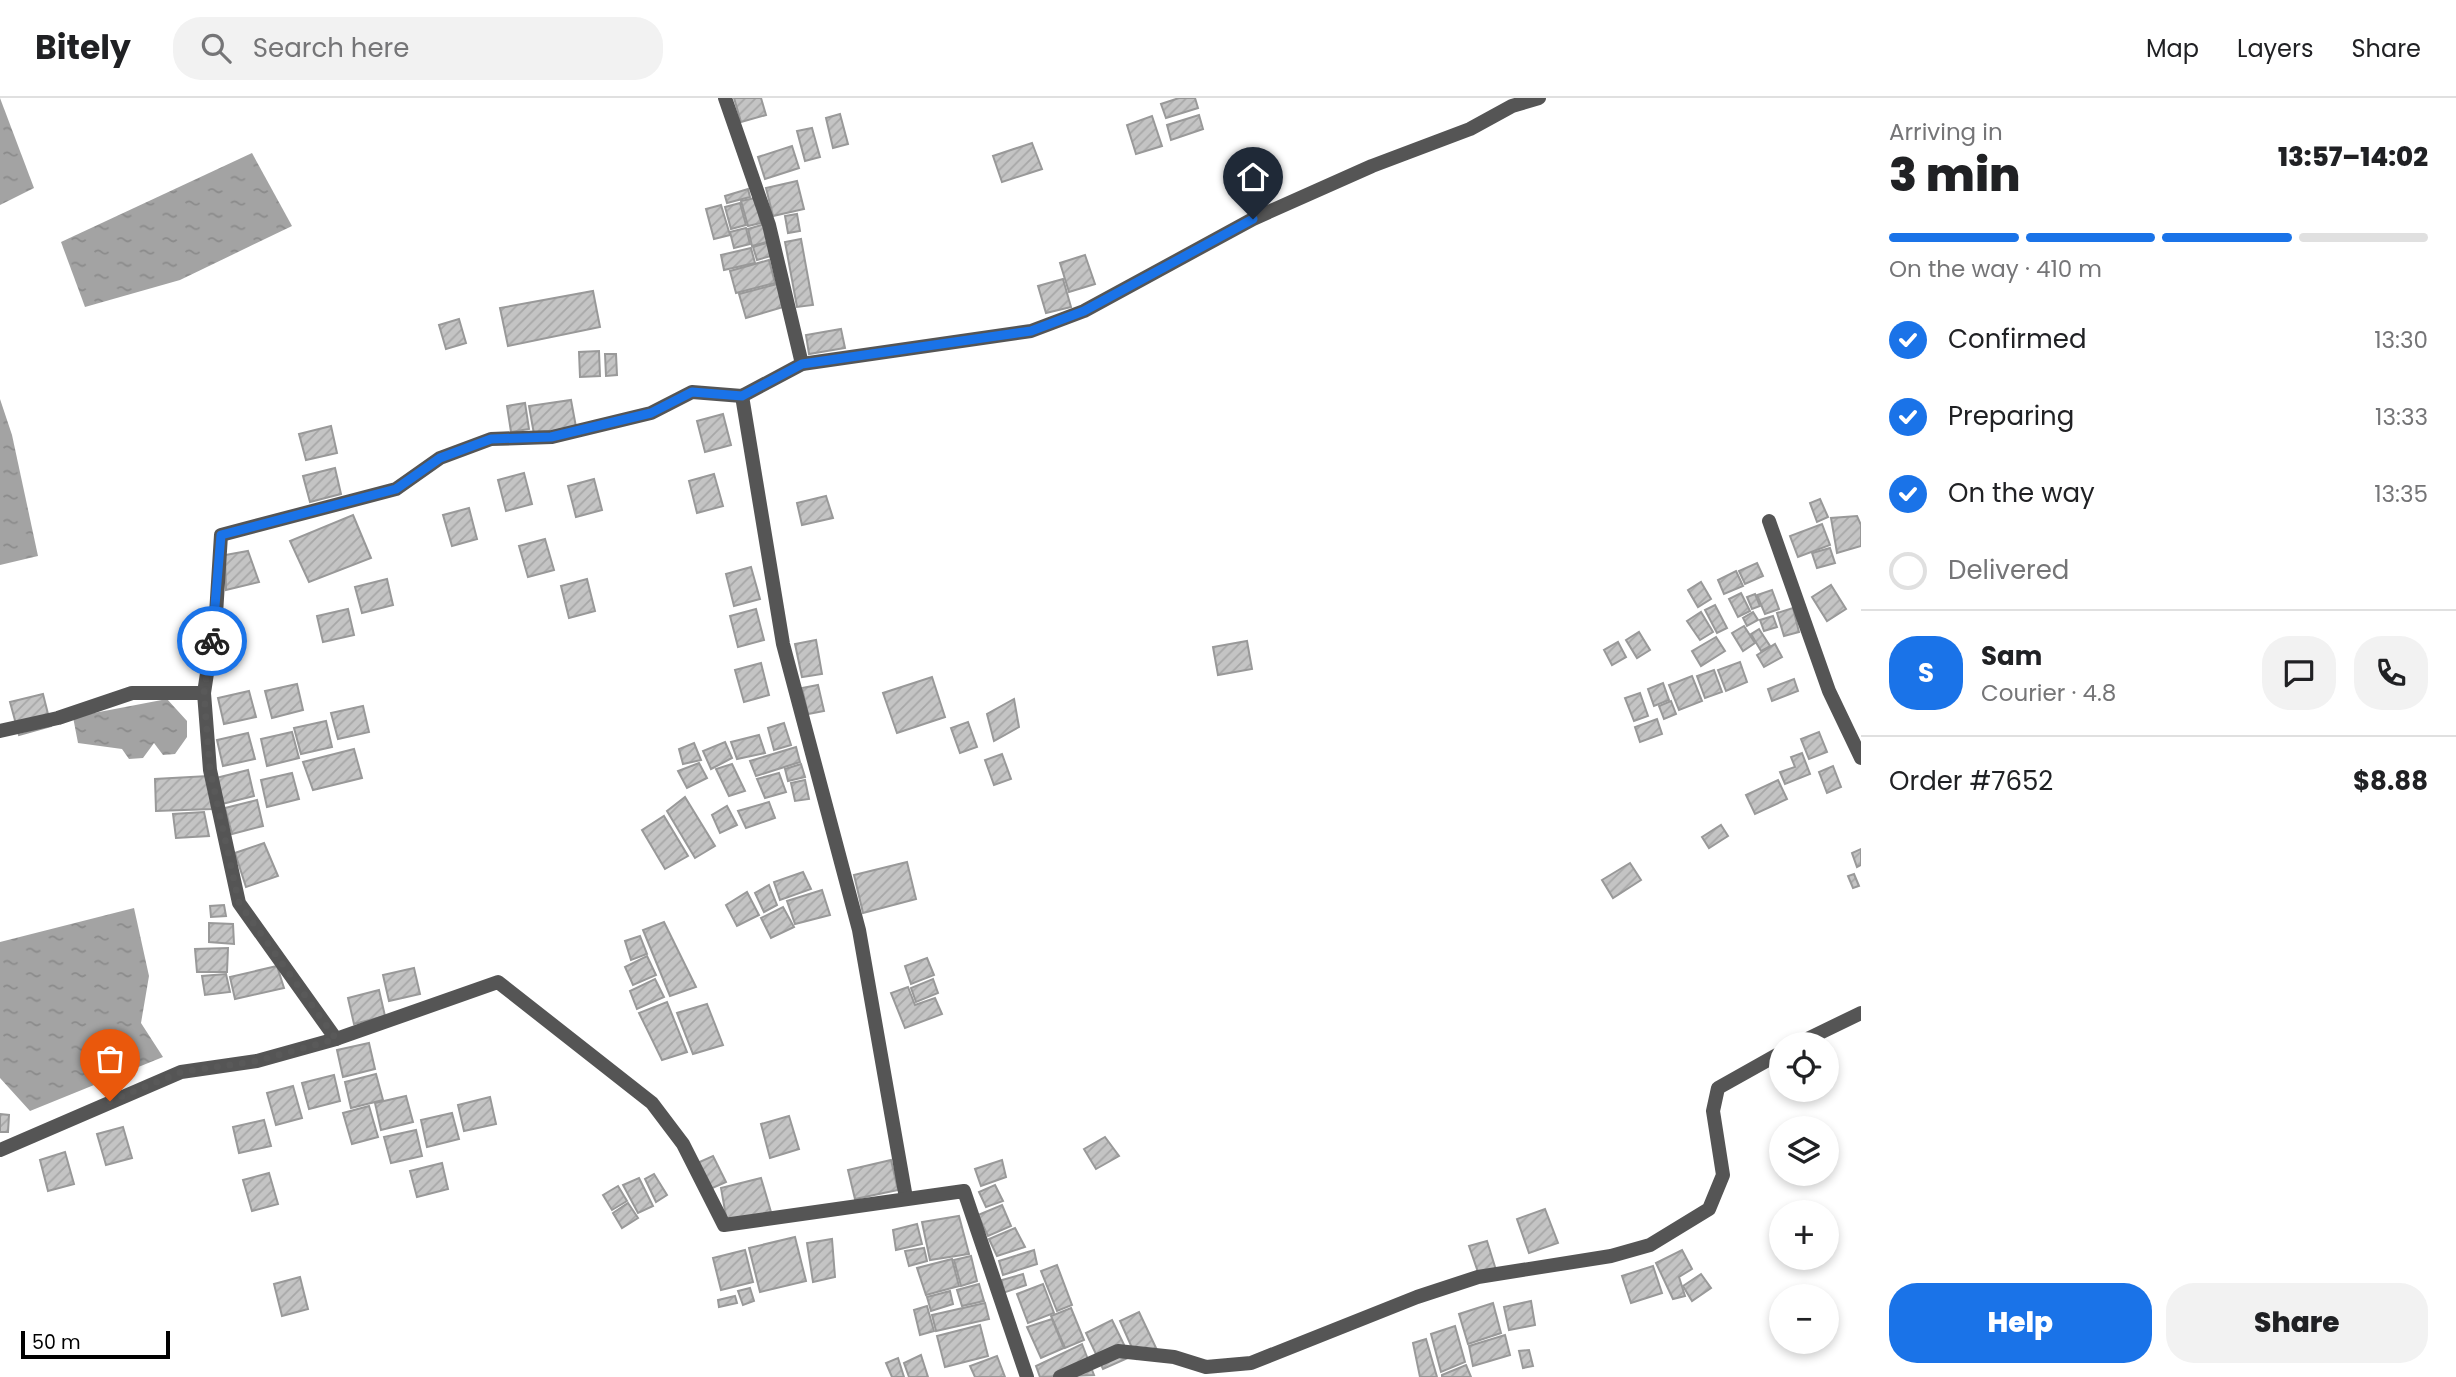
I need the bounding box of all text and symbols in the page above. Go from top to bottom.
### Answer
search box [173,17,663,80]
text: Bitely [35,24,131,71]
icon: search [197,29,235,67]
text: Search here [253,30,409,66]
text: Map [2146,32,2199,65]
text: Layers [2237,32,2313,65]
text: Share [2351,32,2421,65]
text: Arriving in [1889,116,2003,148]
text: 13:57–14:02 [2278,139,2428,175]
text: 3 min [1889,143,2021,207]
pin [1223,147,1283,219]
icon: home [1234,158,1272,196]
text: On the way · 410 m [1889,253,2102,285]
icon: check [1889,321,1927,359]
text: Confirmed [1948,321,2086,357]
text: 13:30 [2374,324,2428,356]
icon: check [1889,398,1927,436]
text: Preparing [1948,398,2074,434]
text: 13:33 [2375,401,2428,433]
icon: check [1889,475,1927,513]
text: On the way [1948,475,2095,511]
text: 13:35 [2374,478,2428,510]
text: Delivered [1948,552,2069,588]
courier [177,606,247,676]
icon: bike [193,622,231,660]
button: chat [2262,636,2336,710]
button: phone [2354,636,2428,710]
text: Sam [1981,638,2042,674]
text: S [1918,655,1934,691]
text: Courier · 4.8 [1981,677,2116,709]
text: Order #7652 [1889,763,2053,799]
text: $8.88 [2353,763,2428,799]
pin [80,1029,140,1101]
map controls [1769,1032,1839,1354]
button: locate [1769,1032,1839,1102]
icon: bag [91,1040,129,1078]
button: layers [1769,1116,1839,1186]
button: + [1769,1200,1839,1270]
button: Help [1889,1283,2152,1363]
button: Share [2166,1283,2428,1363]
button: − [1769,1284,1839,1354]
scale bar [21,1328,170,1360]
text: 50 m [32,1329,81,1356]

